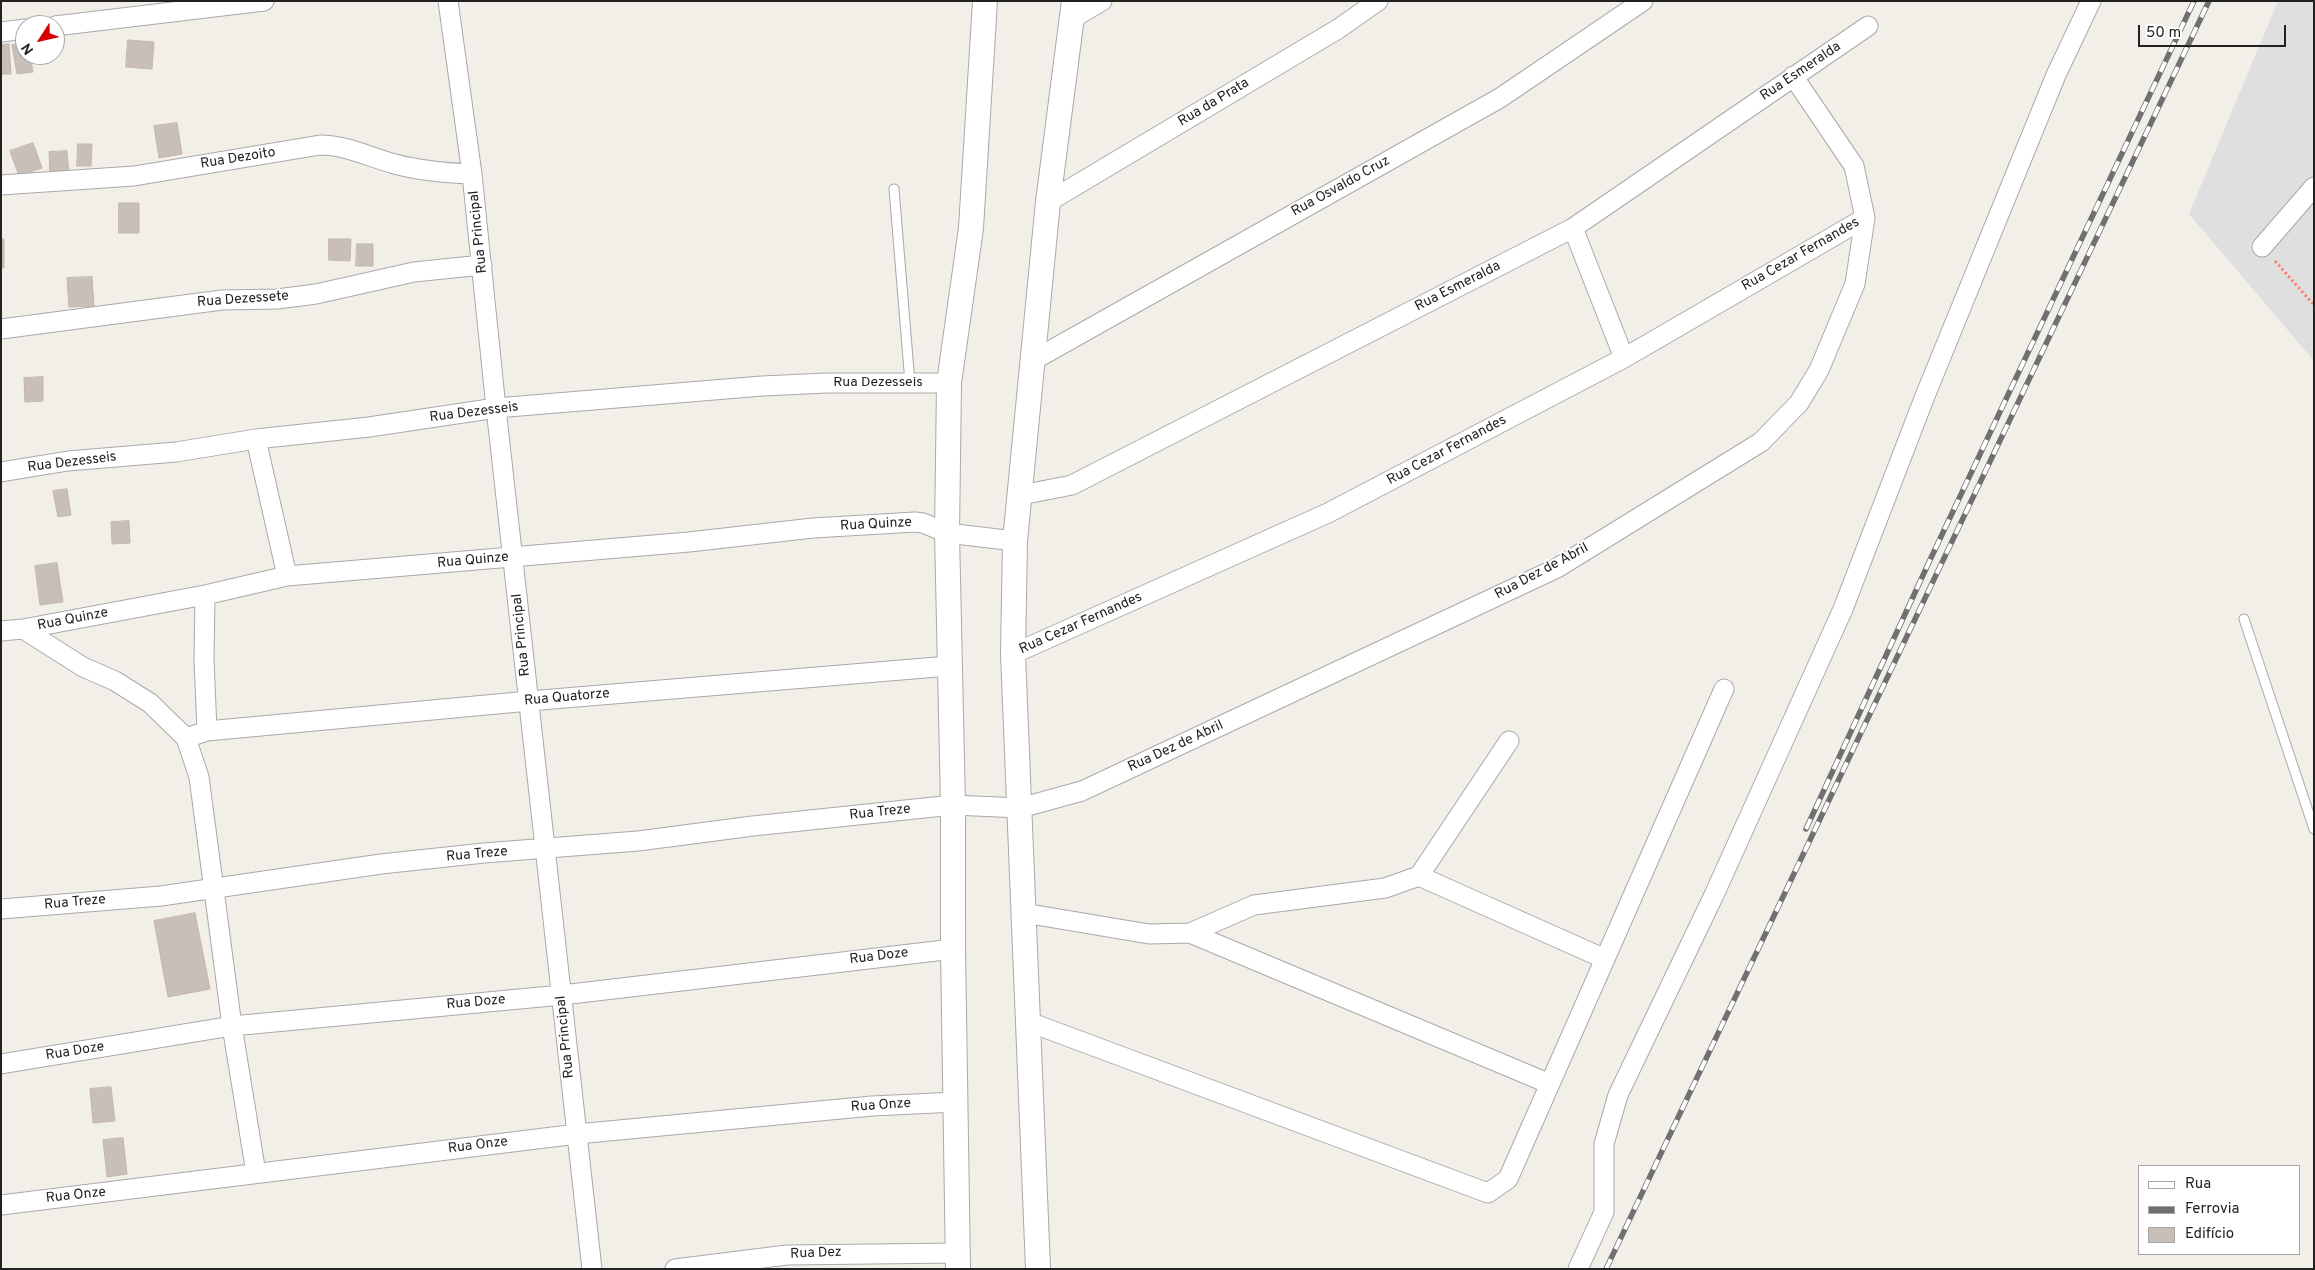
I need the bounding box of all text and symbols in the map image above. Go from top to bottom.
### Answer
north arrow [15,15,65,65]
scale bar [2140,15,2288,47]
text: 50 m [2146,24,2181,43]
text: N [18,39,38,57]
street label: Rua Esmeralda [1758,39,1844,105]
street label: Rua da Prata [1175,75,1253,131]
street label: Rua Dezoito [199,145,277,173]
street label: Rua Osvaldo Cruz [1289,153,1393,221]
street label: Rua Principal [466,190,492,274]
street label: Rua Cezar Fernandes [1739,215,1863,295]
street label: Rua Esmeralda [1412,258,1504,316]
street label: Rua Dezessete [197,288,289,312]
street label: Rua Dezesseis [833,375,923,391]
street label: Rua Dezesseis [429,399,519,427]
street label: Rua Cezar Fernandes [1384,412,1510,490]
street label: Rua Dezesseis [27,449,117,477]
street label: Rua Quinze [840,515,912,535]
street label: Rua Dez de Abril [1492,540,1592,604]
street label: Rua Quinze [437,550,509,572]
street label: Rua Cezar Fernandes [1017,589,1145,659]
street label: Rua Principal [509,593,535,677]
street label: Rua Quinze [36,605,110,635]
street label: Rua Quatorze [524,686,610,710]
street label: Rua Dez de Abril [1126,718,1226,776]
street label: Rua Treze [848,801,912,825]
street label: Rua Treze [446,844,508,866]
street label: Rua Treze [44,892,106,914]
street label: Rua Doze [849,945,909,969]
street label: Rua Doze [446,992,506,1014]
street label: Rua Principal [553,995,579,1079]
street label: Rua Doze [44,1039,106,1065]
street label: Rua Onze [850,1096,912,1116]
street label: Rua Onze [447,1134,509,1158]
legend [2138,1165,2300,1255]
text: Rua [2185,1175,2211,1194]
street label: Rua Onze [45,1184,107,1208]
text: Ferrovia [2185,1200,2239,1219]
text: Edifício [2185,1225,2234,1244]
street label: Rua Dez [790,1245,842,1263]

